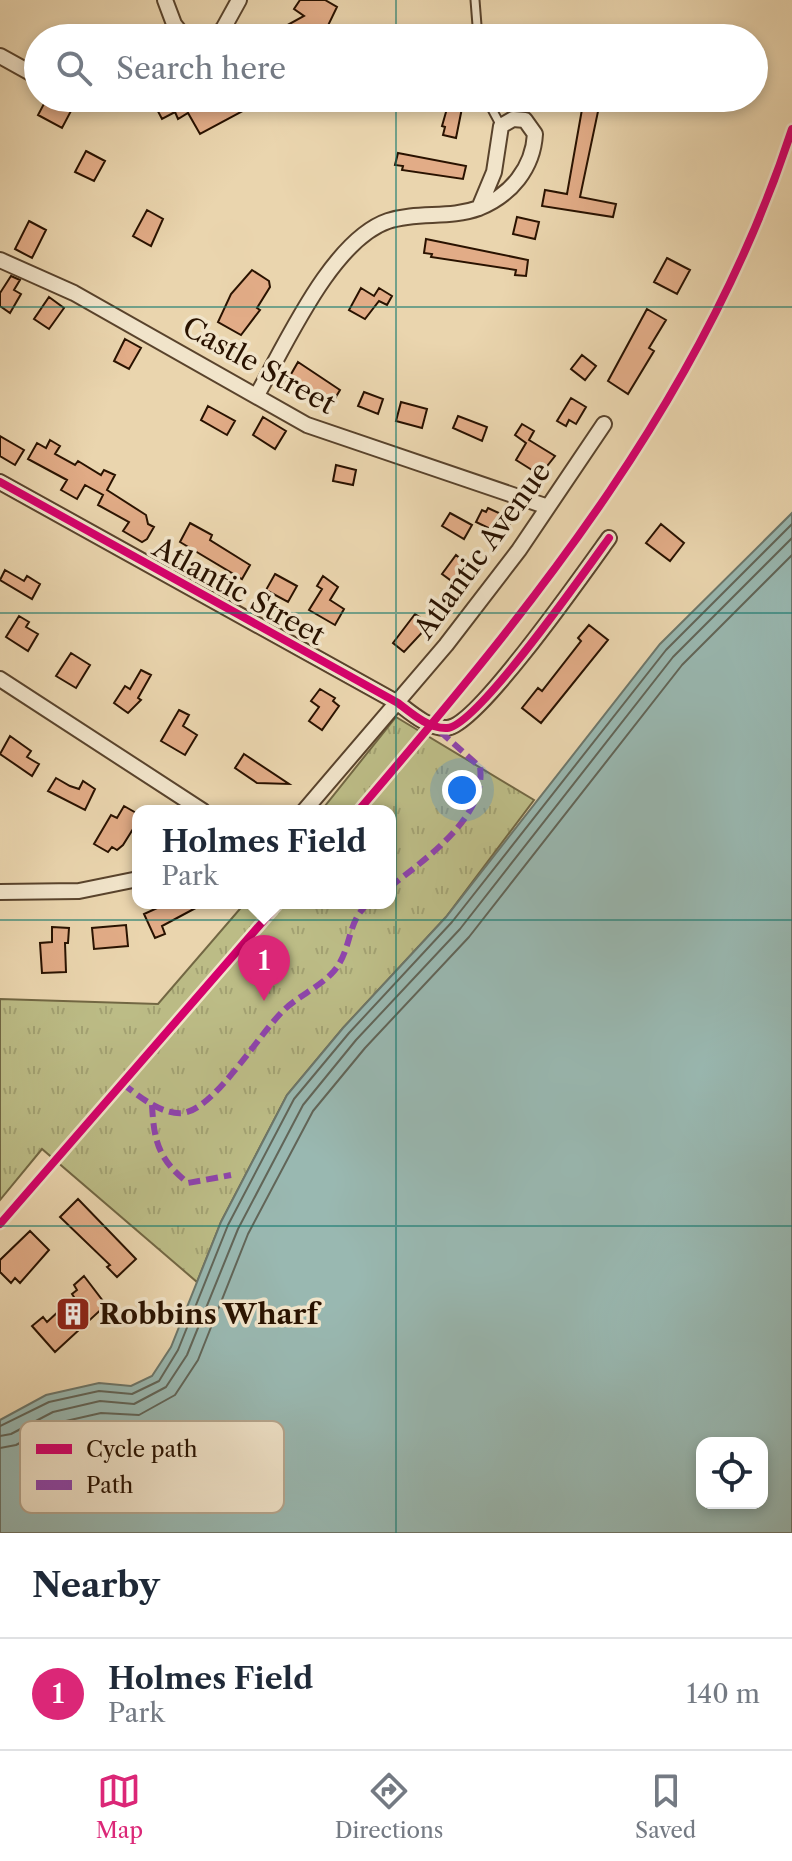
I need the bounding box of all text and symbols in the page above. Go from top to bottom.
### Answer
search box [24,24,768,112]
icon: search [52,46,96,90]
text: Search here [116,50,286,87]
street label: Castle Street [177,309,341,421]
street label: Atlantic Avenue [406,455,557,646]
street label: Atlantic Street [146,529,331,652]
your location [442,770,482,810]
popup [132,805,396,909]
text: Holmes Field [161,823,367,860]
text: Park [161,860,218,892]
pin: 1 [238,935,290,1001]
building icon: Robbins Wharf [54,1295,92,1333]
place label: Robbins Wharf [99,1297,322,1331]
legend [20,1421,284,1513]
text: Cycle path [86,1436,198,1463]
map controls [696,1437,768,1509]
button: locate [696,1437,768,1509]
text: Path [86,1472,134,1499]
text: Nearby [32,1564,160,1606]
text: Holmes Field [108,1660,313,1697]
text: 1 [52,1678,64,1710]
text: 140 m [686,1678,760,1710]
text: Park [108,1697,165,1729]
tab: Map [96,1769,143,1844]
tab: Directions [335,1769,443,1844]
tab: Saved [635,1769,696,1844]

